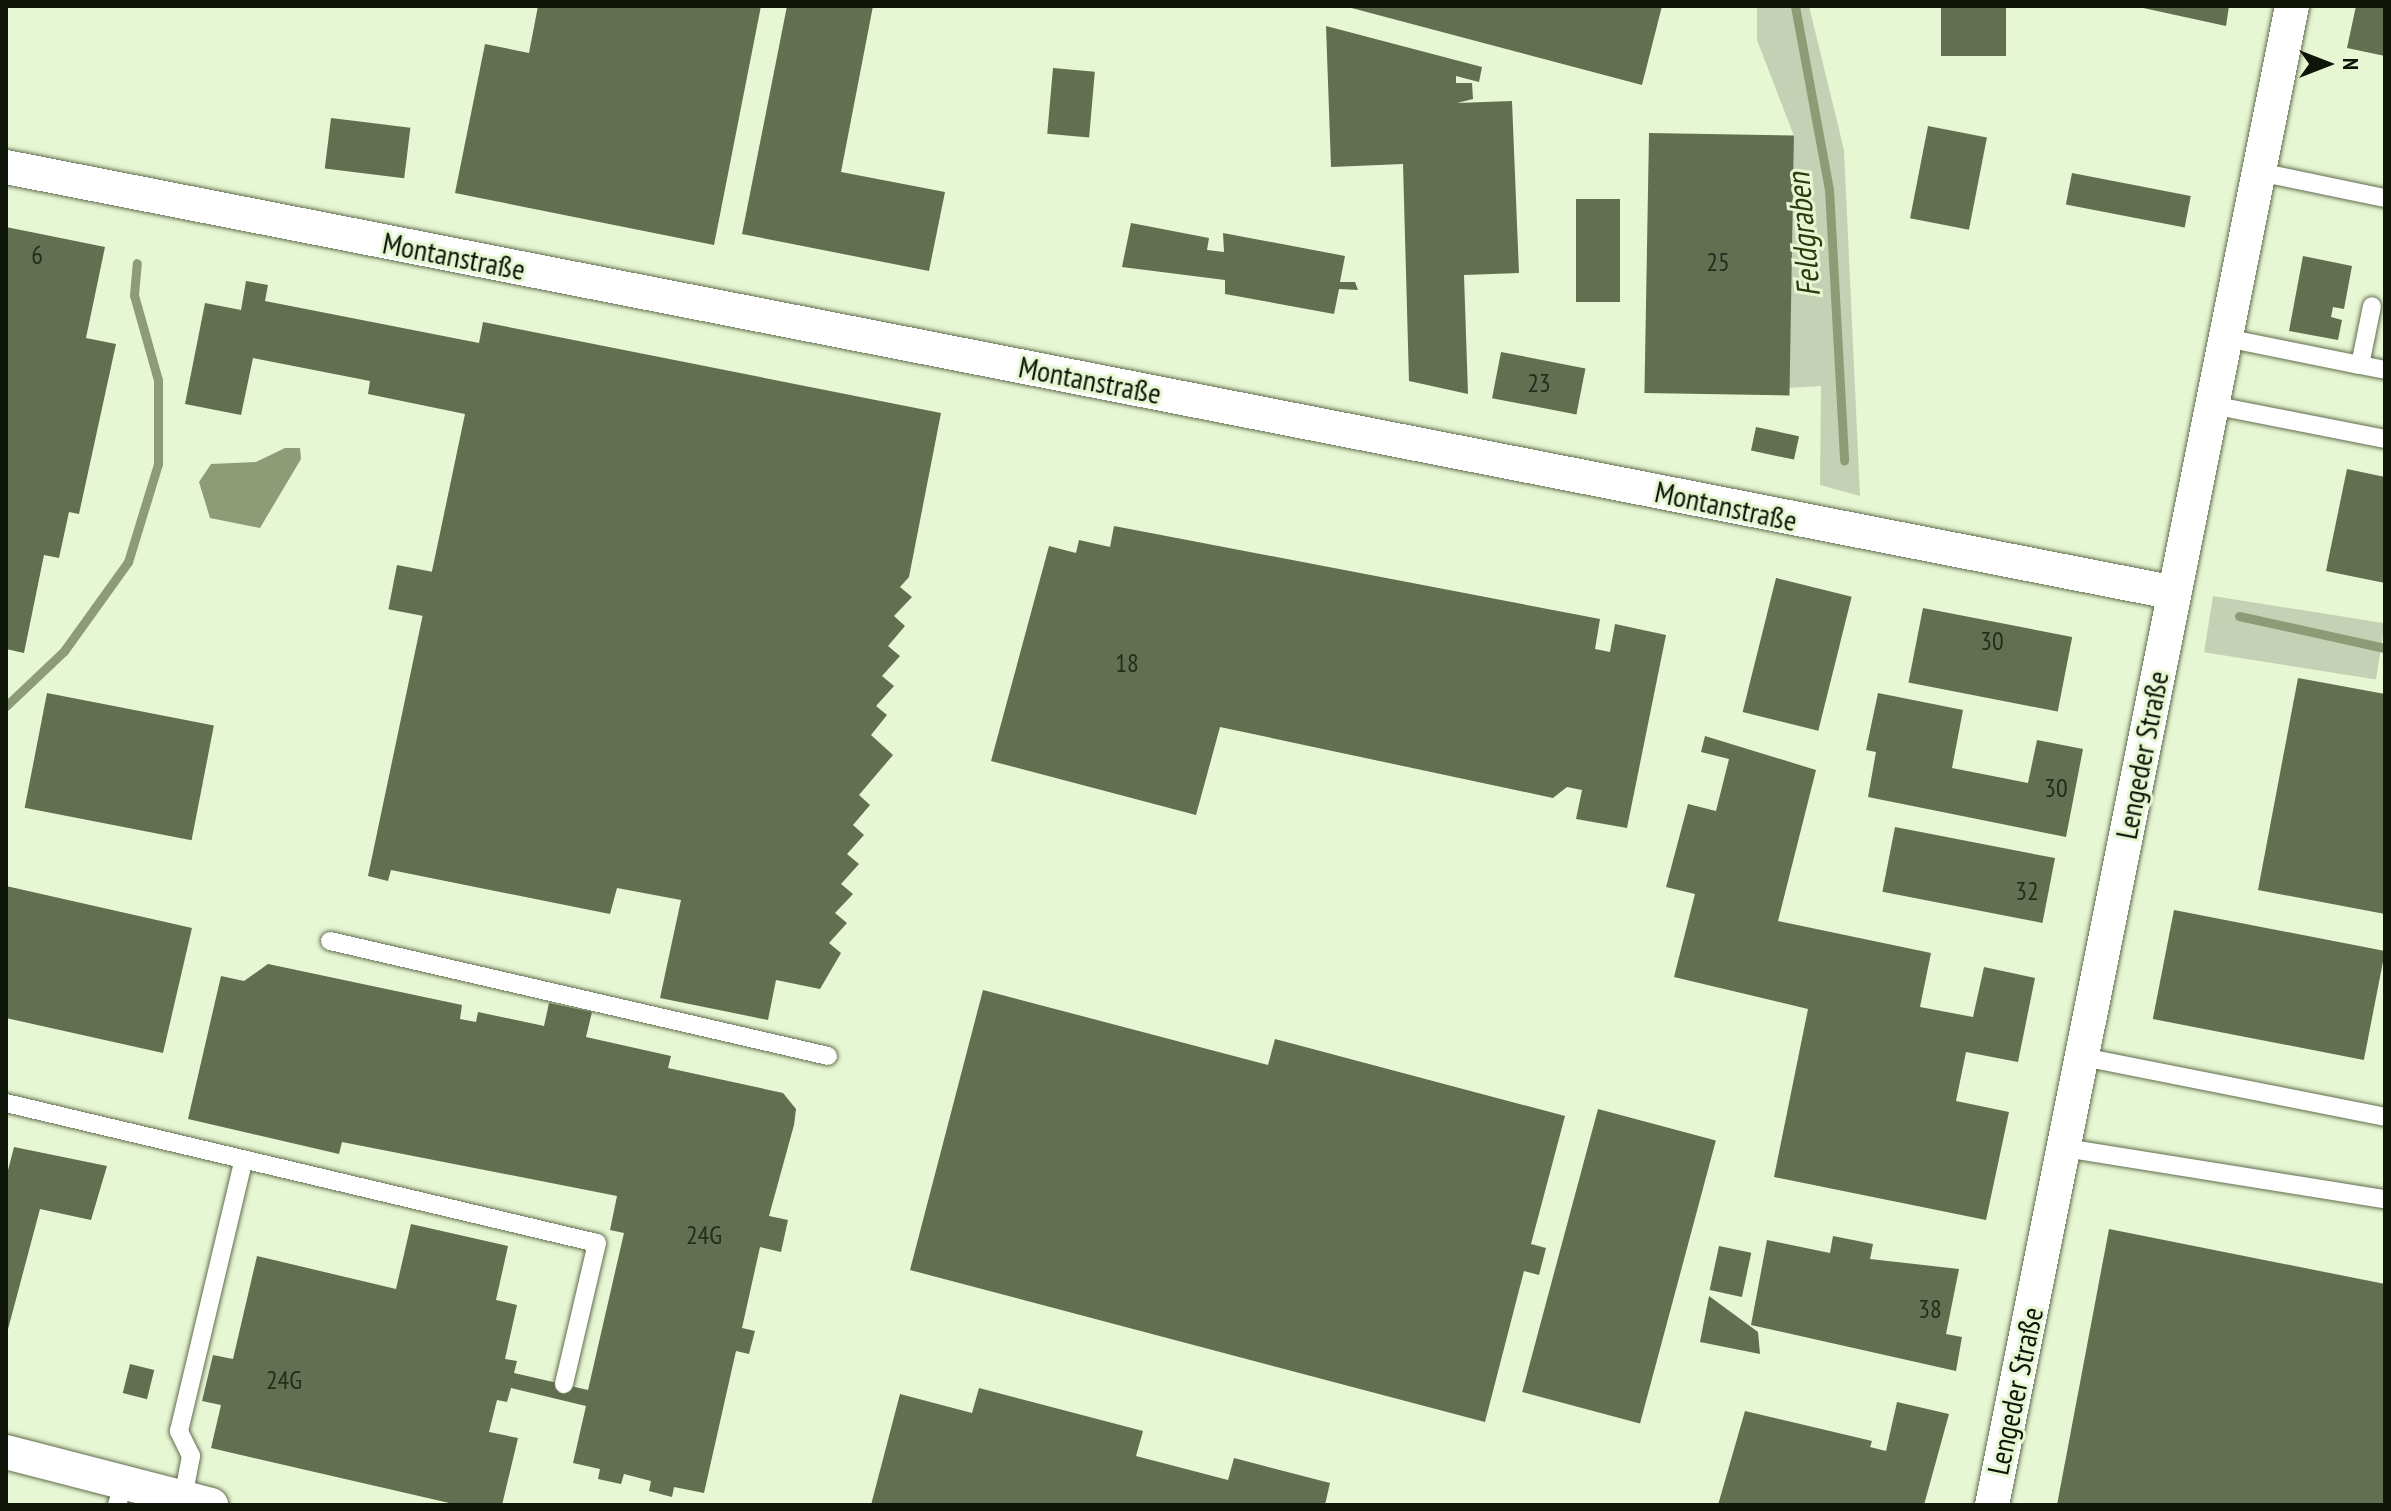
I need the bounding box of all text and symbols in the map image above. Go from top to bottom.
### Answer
north arrow [2287,24,2367,104]
text: N [2337,58,2365,70]
water label: Feldgraben [1778,171,1828,299]
street label: Montanstraße [380,225,528,287]
house number: 6 [31,239,43,271]
house number: 25 [1706,246,1730,278]
street label: Montanstraße [1016,349,1164,411]
house number: 23 [1527,367,1551,399]
street label: Montanstraße [1652,473,1800,539]
house number: 30 [1980,625,2004,657]
house number: 18 [1115,647,1139,679]
street label: Lengeder Straße [2108,668,2176,842]
house number: 30 [2044,772,2068,804]
house number: 32 [2015,875,2039,907]
house number: 24G [686,1219,722,1251]
house number: 38 [1918,1293,1942,1325]
street label: Lengeder Straße [1980,1304,2050,1478]
house number: 24G [266,1364,302,1396]

